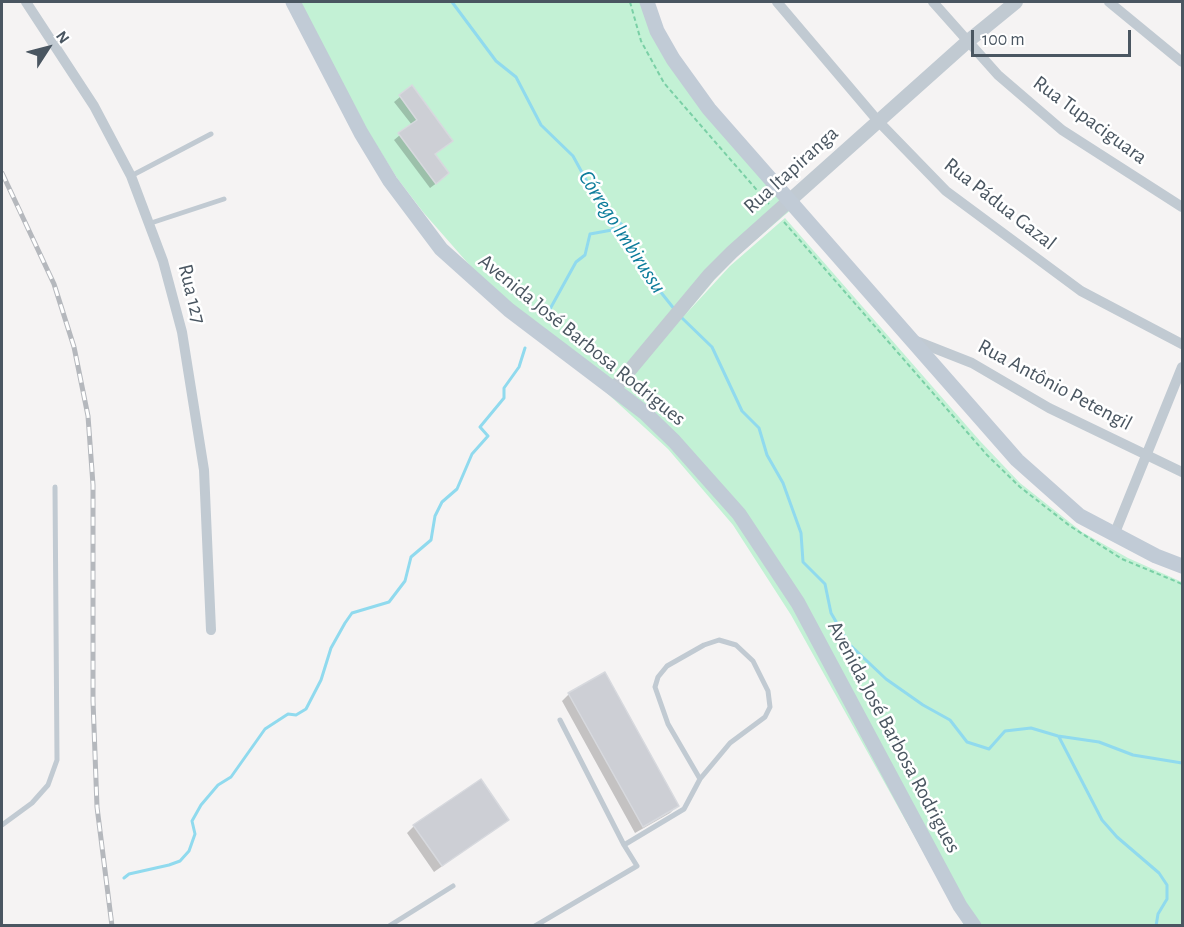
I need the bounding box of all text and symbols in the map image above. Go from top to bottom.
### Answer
north arrow [18,18,78,78]
scale bar [974,18,1134,56]
text: N [53,28,72,47]
text: 100 m [982,31,1025,49]
street label: Rua Tupaciguara [1028,70,1152,170]
street label: Rua Itapiranga [738,121,844,219]
street label: Rua Pádua Gazal [939,152,1061,256]
water label: Córrego Imbirussu [572,165,672,299]
street label: Avenida José Barbosa Rodrigues [473,249,691,431]
street label: Rua 127 [172,262,212,326]
street label: Rua Antônio Petengil [973,334,1137,436]
street label: Avenida José Barbosa Rodrigues [822,617,966,857]

